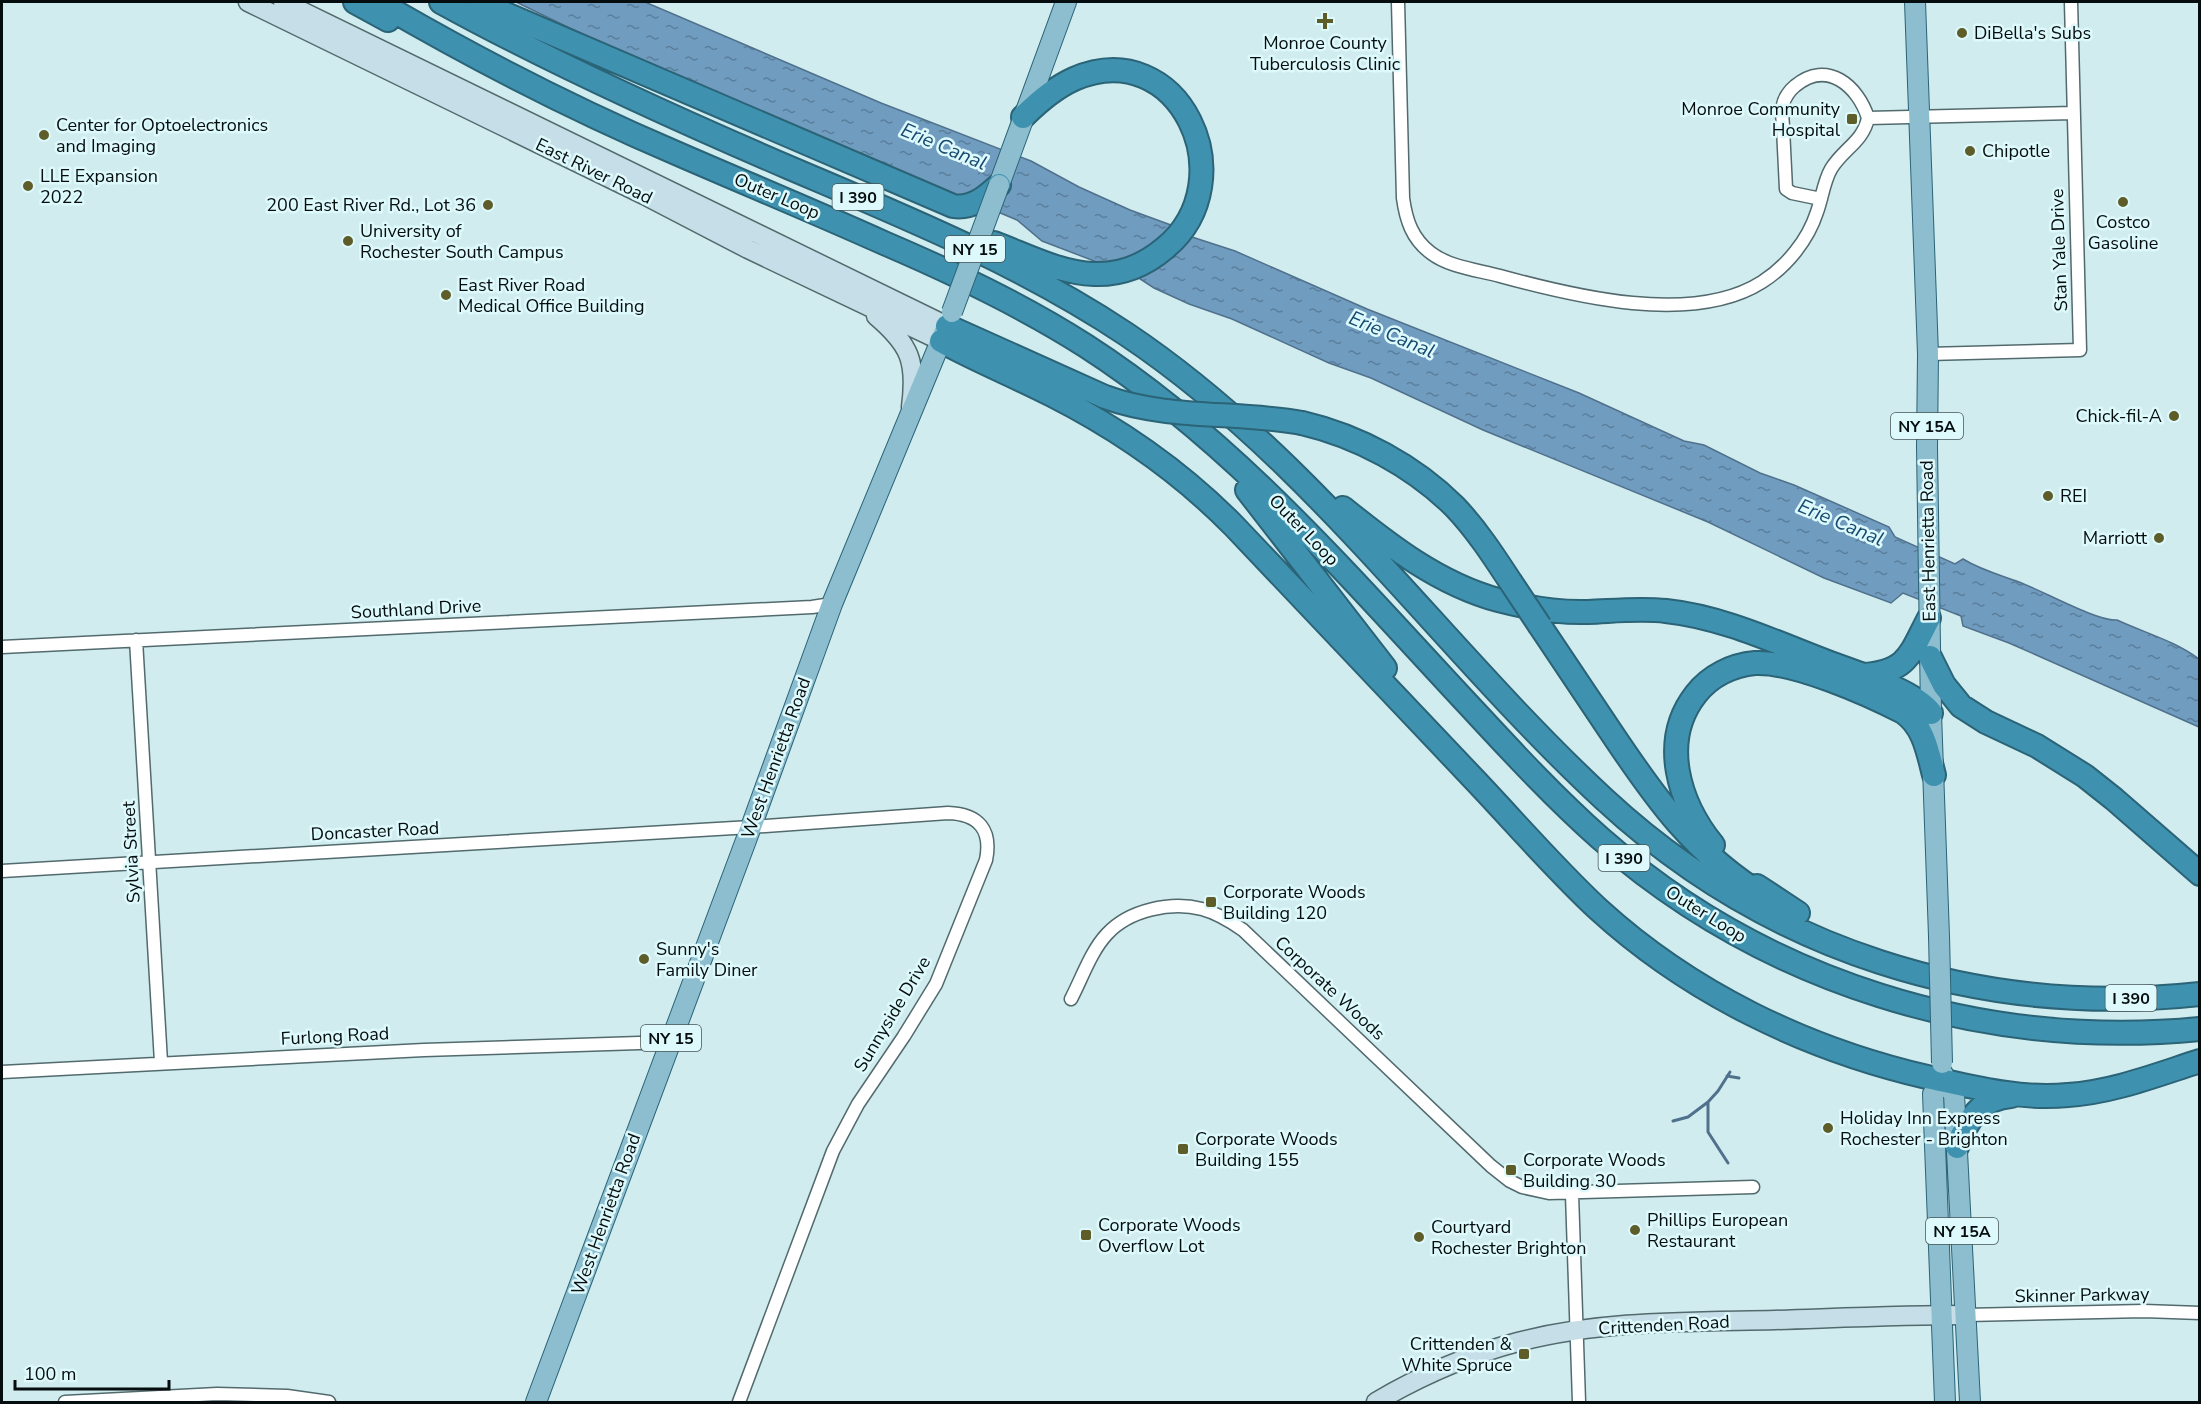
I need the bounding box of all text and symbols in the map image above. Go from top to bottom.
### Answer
marker: Monroe County Tuberculosis Clinic [1316,12,1334,30]
place label: DiBella's Subs [1974,21,2091,45]
marker: DiBella's Subs [1955,26,1969,40]
place label: Monroe County Tuberculosis Clinic [1250,31,1400,76]
place label: Monroe Community Hospital [1681,97,1841,142]
marker: Monroe Community Hospital [1845,112,1859,126]
place label: Center for Optoelectronics and Imaging [56,113,268,158]
water label: Erie Canal [897,116,991,177]
marker: Center for Optoelectronics and Imaging [37,128,51,142]
street label: East River Road [532,132,656,210]
place label: Chipotle [1982,139,2050,163]
marker: Chipotle [1963,144,1977,158]
place label: LLE Expansion 2022 [40,164,158,209]
street label: Outer Loop [730,167,824,225]
marker: LLE Expansion 2022 [21,179,35,193]
road number: I 390 [832,184,884,210]
street label: Stan Yale Drive [2045,188,2073,312]
place label: 200 East River Rd., Lot 36 [266,193,476,217]
marker: Costco Gasoline [2116,195,2130,209]
marker: 200 East River Rd., Lot 36 [481,198,495,212]
place label: Costco Gasoline [2088,210,2158,255]
place label: University of Rochester South Campus [360,219,564,264]
marker: University of Rochester South Campus [341,234,355,248]
road number: NY 15 [945,236,1005,262]
place label: East River Road Medical Office Building [458,273,644,318]
marker: East River Road Medical Office Building [439,288,453,302]
water label: Erie Canal [1345,304,1439,365]
place label: Chick-fil-A [2075,404,2162,428]
marker: Chick-fil-A [2167,409,2181,423]
road number: NY 15A [1891,413,1963,439]
street label: East Henrietta Road [1915,460,1941,622]
place label: REI [2060,484,2087,508]
street label: Outer Loop [1264,489,1344,571]
marker: REI [2041,489,2055,503]
water label: Erie Canal [1794,492,1888,553]
place label: Marriott [2083,526,2148,550]
marker: Marriott [2152,531,2166,545]
street label: Southland Drive [350,594,482,624]
street label: West Henrietta Road [736,674,816,842]
street label: Sylvia Street [116,800,146,904]
street label: Doncaster Road [310,816,440,846]
road number: I 390 [1598,845,1650,871]
place label: Corporate Woods Building 120 [1223,880,1366,925]
street label: Outer Loop [1661,880,1751,948]
marker: Corporate Woods Building 120 [1204,895,1218,909]
street label: Corporate Woods [1270,931,1390,1045]
place label: Sunny's Family Diner [656,937,758,982]
marker: Sunny's Family Diner [637,952,651,966]
street label: Sunnyside Drive [848,952,936,1076]
road number: I 390 [2106,985,2156,1011]
street label: Furlong Road [280,1021,390,1051]
road number: NY 15 [641,1025,701,1051]
place label: Holiday Inn Express Rochester - Brighton [1840,1106,2008,1151]
marker: Holiday Inn Express Rochester - Brighton [1821,1121,1835,1135]
place label: Corporate Woods Building 155 [1195,1127,1338,1172]
street label: West Henrietta Road [566,1130,646,1298]
marker: Corporate Woods Building 155 [1176,1142,1190,1156]
place label: Corporate Woods Building 30 [1523,1148,1666,1193]
marker: Corporate Woods Building 30 [1504,1163,1518,1177]
place label: Phillips European Restaurant [1647,1208,1788,1253]
place label: Corporate Woods Overflow Lot [1098,1213,1241,1258]
place label: Courtyard Rochester Brighton [1431,1215,1586,1260]
road number: NY 15A [1926,1218,1998,1244]
marker: Phillips European Restaurant [1628,1223,1642,1237]
marker: Corporate Woods Overflow Lot [1079,1228,1093,1242]
marker: Courtyard Rochester Brighton [1412,1230,1426,1244]
street label: Skinner Parkway [2014,1282,2150,1308]
street label: Crittenden Road [1598,1310,1730,1340]
place label: Crittenden & White Spruce [1402,1332,1513,1377]
marker: Crittenden & White Spruce [1517,1347,1531,1361]
scale bar [15,1353,170,1391]
text: 100 m [24,1362,76,1386]

